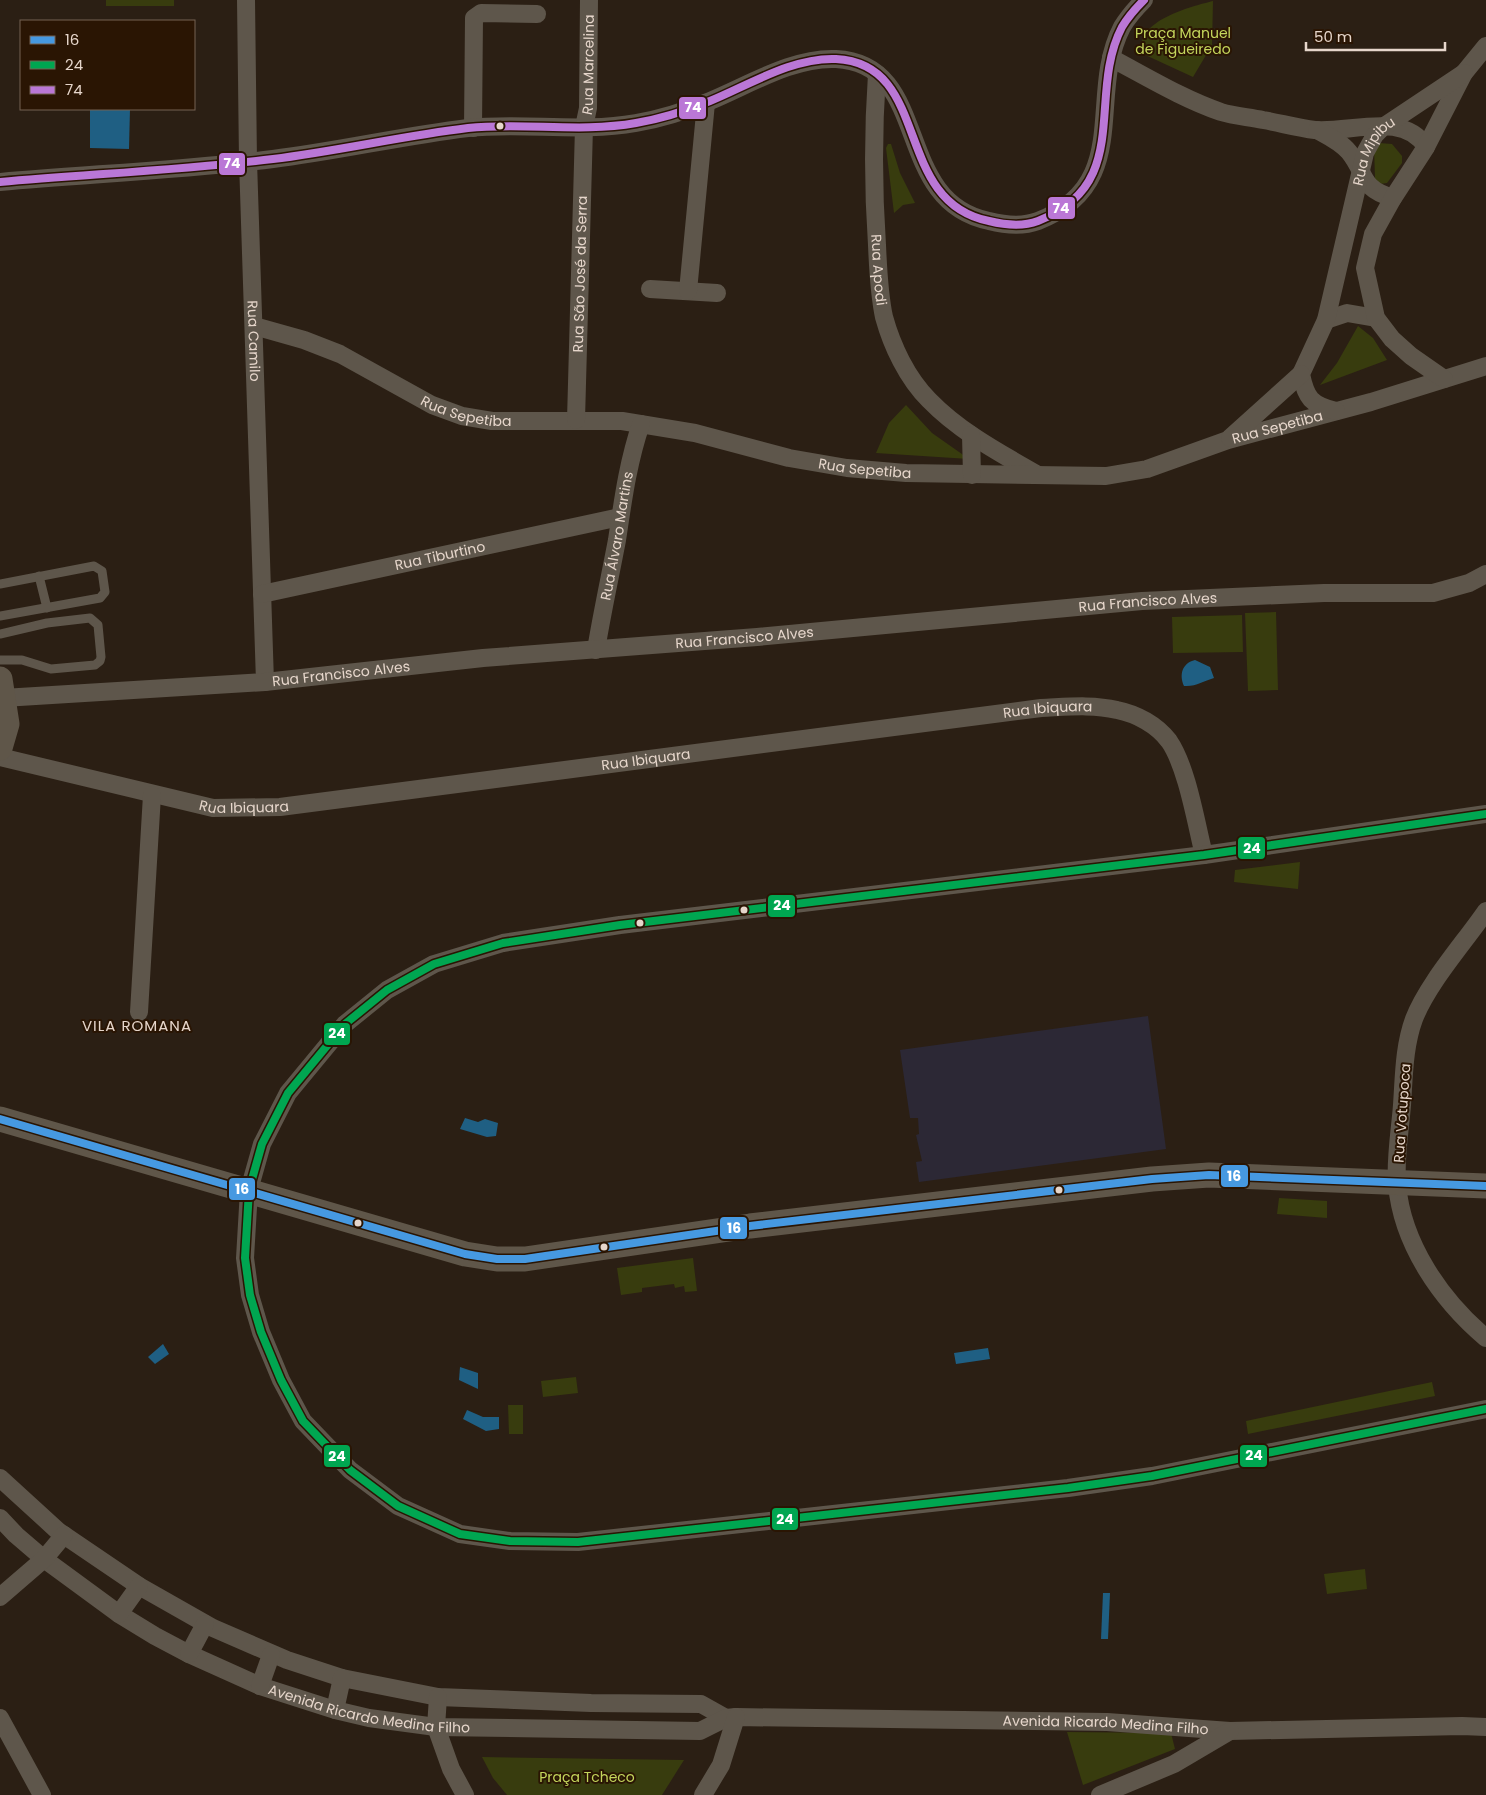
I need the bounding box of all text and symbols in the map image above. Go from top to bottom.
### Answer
street label: Rua Marcelina [577,14,599,116]
legend [20,20,195,110]
scale bar [1306,20,1445,52]
park label: Praça Manuel de Figueiredo [1135,23,1231,59]
text: 50 m [1314,26,1352,47]
text: 16 [65,29,79,50]
text: 24 [65,54,83,75]
text: 74 [65,79,83,100]
line badge: 74 [678,96,707,120]
text: 74 [685,97,701,117]
street label: Rua Mipibu [1348,112,1399,188]
unlabelled marker [495,121,505,131]
line badge: 74 [218,152,246,176]
text: 74 [224,153,240,173]
street label: Rua São José da Serra [568,195,592,353]
line badge: 74 [1047,196,1076,220]
text: 74 [1053,198,1069,218]
street label: Rua Apodi [866,233,892,307]
street label: Rua Camilo [243,300,265,382]
street label: Rua Sepetiba [417,391,512,431]
street label: Rua Sepetiba [1230,405,1325,449]
street label: Rua Sepetiba [817,453,911,483]
street label: Rua Álvaro Martins [595,470,638,602]
street label: Rua Tiburtino [393,536,487,575]
street label: Rua Francisco Alves [1078,588,1217,617]
street label: Rua Francisco Alves [675,622,814,653]
street label: Rua Francisco Alves [271,656,411,691]
street label: Rua Ibiquara [1002,696,1093,723]
street label: Rua Ibiquara [600,744,692,775]
street label: Rua Ibiquara [197,795,290,819]
line badge: 24 [1237,836,1266,860]
text: 24 [1243,838,1261,858]
line badge: 24 [767,894,796,918]
text: 24 [773,895,791,915]
unlabelled marker [739,905,749,915]
unlabelled marker [635,918,645,928]
district label: VILA ROMANA [82,1015,192,1036]
line badge: 24 [323,1022,351,1046]
text: 24 [328,1023,346,1043]
street label: Rua Votupoca [1389,1063,1415,1163]
line badge: 16 [1220,1164,1249,1188]
text: 16 [1227,1166,1241,1186]
line badge: 16 [228,1177,256,1201]
text: 16 [235,1179,249,1199]
unlabelled marker [1054,1185,1064,1195]
line badge: 16 [719,1216,748,1240]
unlabelled marker [353,1218,363,1228]
text: 16 [727,1218,741,1238]
unlabelled marker [599,1242,609,1252]
line badge: 24 [323,1444,351,1468]
line badge: 24 [1239,1444,1268,1468]
text: 24 [1245,1445,1263,1465]
text: 24 [328,1446,346,1466]
line badge: 24 [771,1507,799,1531]
text: 24 [776,1509,794,1529]
street label: Avenida Ricardo Medina Filho [266,1679,470,1738]
street label: Avenida Ricardo Medina Filho [1003,1711,1209,1739]
park label: Praça Tcheco [539,1767,635,1787]

